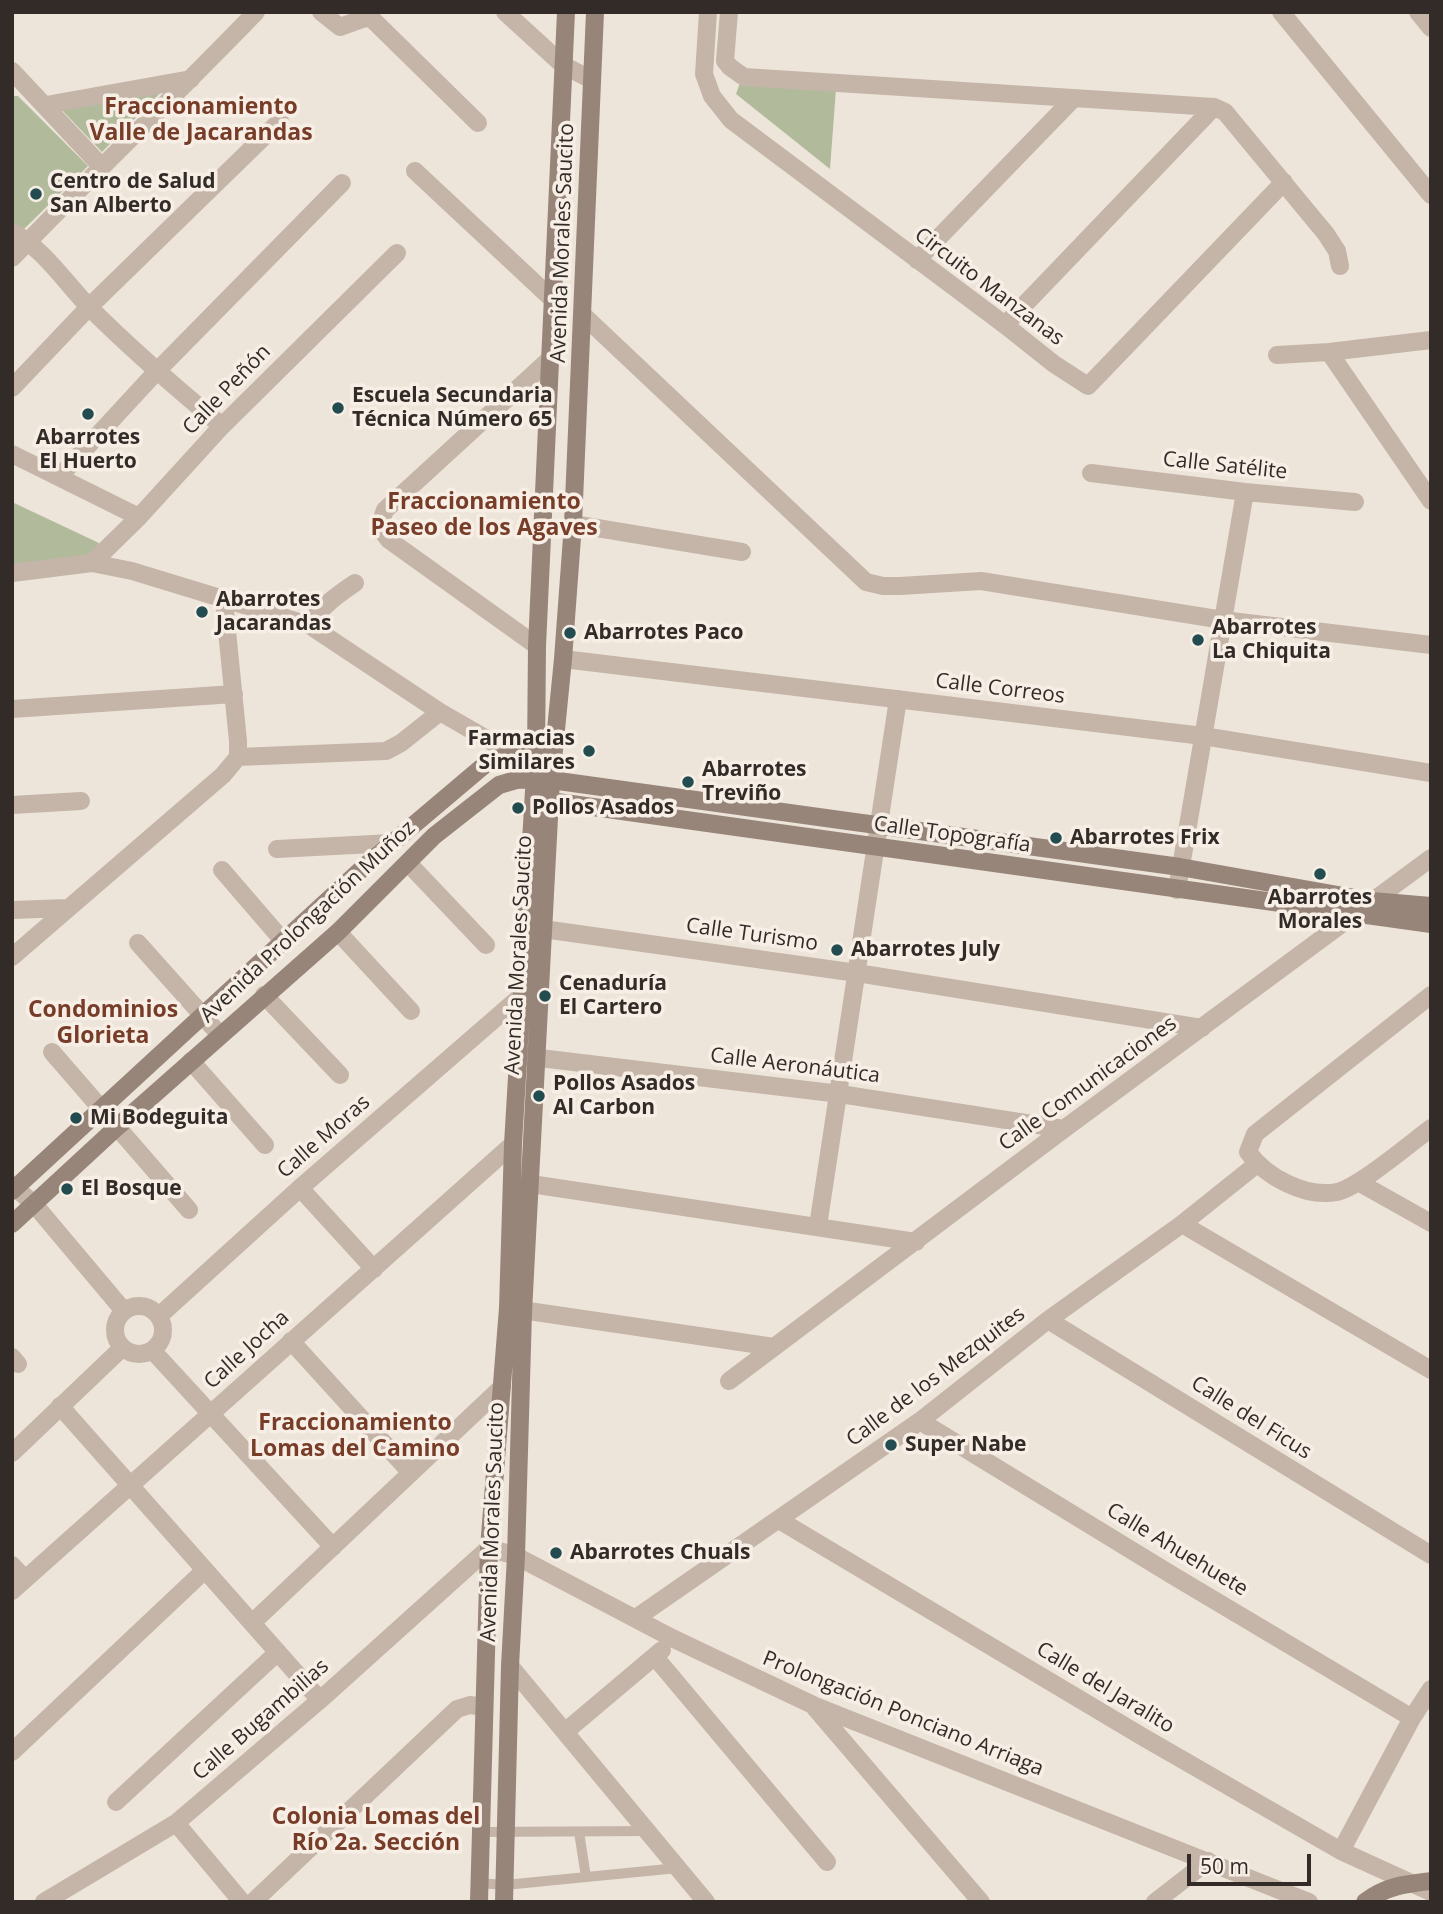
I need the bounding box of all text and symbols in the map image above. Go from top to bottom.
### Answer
district label: Fraccionamiento Valle de Jacarandas [89,93,313,147]
street label: Avenida Morales Saucito [546,123,580,363]
place label: Centro de Salud San Alberto [50,169,216,219]
marker: Centro de Salud San Alberto [28,186,44,202]
street label: Circuito Manzanas [909,223,1069,351]
street label: Calle Peñón [178,340,276,440]
place label: Escuela Secundaria Técnica Número 65 [352,383,553,433]
marker: Escuela Secundaria Técnica Número 65 [330,400,346,416]
marker: Abarrotes El Huerto [80,406,96,422]
place label: Abarrotes El Huerto [36,425,140,475]
street label: Calle Satélite [1161,447,1289,485]
district label: Fraccionamiento Paseo de los Agaves [370,488,598,542]
place label: Abarrotes Jacarandas [216,587,332,637]
marker: Abarrotes Jacarandas [194,604,210,620]
place label: Abarrotes La Chiquita [1212,615,1331,665]
place label: Abarrotes Paco [584,620,744,646]
marker: Abarrotes Paco [562,625,578,641]
marker: Abarrotes La Chiquita [1190,632,1206,648]
street label: Calle Correos [934,669,1066,709]
place label: Farmacias Similares [468,726,575,776]
marker: Farmacias Similares [581,743,597,759]
place label: Abarrotes Treviño [702,757,806,807]
marker: Abarrotes Treviño [680,774,696,790]
place label: Pollos Asados [532,795,674,821]
marker: Pollos Asados [510,800,526,816]
street label: Calle Topografía [872,812,1032,858]
street label: Avenida Prolongación Muñoz [195,816,421,1028]
place label: Abarrotes Frix [1070,825,1220,851]
marker: Abarrotes Frix [1048,830,1064,846]
street label: Avenida Morales Saucito [500,835,538,1075]
marker: Abarrotes Morales [1312,866,1328,882]
place label: Abarrotes Morales [1268,885,1372,935]
street label: Calle Turismo [684,913,820,957]
place label: Abarrotes July [851,937,1000,963]
marker: Abarrotes July [829,942,845,958]
place label: Cenaduría El Cartero [559,971,667,1021]
marker: Cenaduría El Cartero [537,988,553,1004]
district label: Condominios Glorieta [28,996,178,1050]
street label: Calle Comunicaciones [994,1011,1182,1157]
street label: Calle Aeronáutica [709,1043,881,1089]
place label: Pollos Asados Al Carbon [553,1071,695,1121]
marker: Pollos Asados Al Carbon [531,1088,547,1104]
street label: Calle Moras [273,1090,375,1184]
place label: Mi Bodeguita [90,1105,228,1131]
marker: Mi Bodeguita [68,1110,84,1126]
place label: El Bosque [81,1176,182,1202]
marker: El Bosque [59,1181,75,1197]
street label: Calle de los Mezquites [842,1302,1030,1452]
street label: Calle Jocha [199,1305,295,1395]
street label: Calle del Ficus [1186,1371,1316,1465]
street label: Avenida Morales Saucito [476,1402,510,1642]
district label: Fraccionamiento Lomas del Camino [250,1409,460,1463]
place label: Super Nabe [905,1432,1027,1458]
marker: Super Nabe [883,1437,899,1453]
street label: Calle Ahuehuete [1102,1498,1252,1602]
place label: Abarrotes Chuals [570,1540,750,1566]
marker: Abarrotes Chuals [548,1545,564,1561]
street label: Calle del Jaralito [1031,1637,1179,1739]
street label: Prolongación Ponciano Arriaga [759,1646,1047,1782]
street label: Calle Bugambilias [188,1654,334,1786]
district label: Colonia Lomas del Río 2a. Sección [272,1803,480,1857]
scale bar [1191,1840,1315,1884]
text: 50 m [1200,1852,1249,1880]

